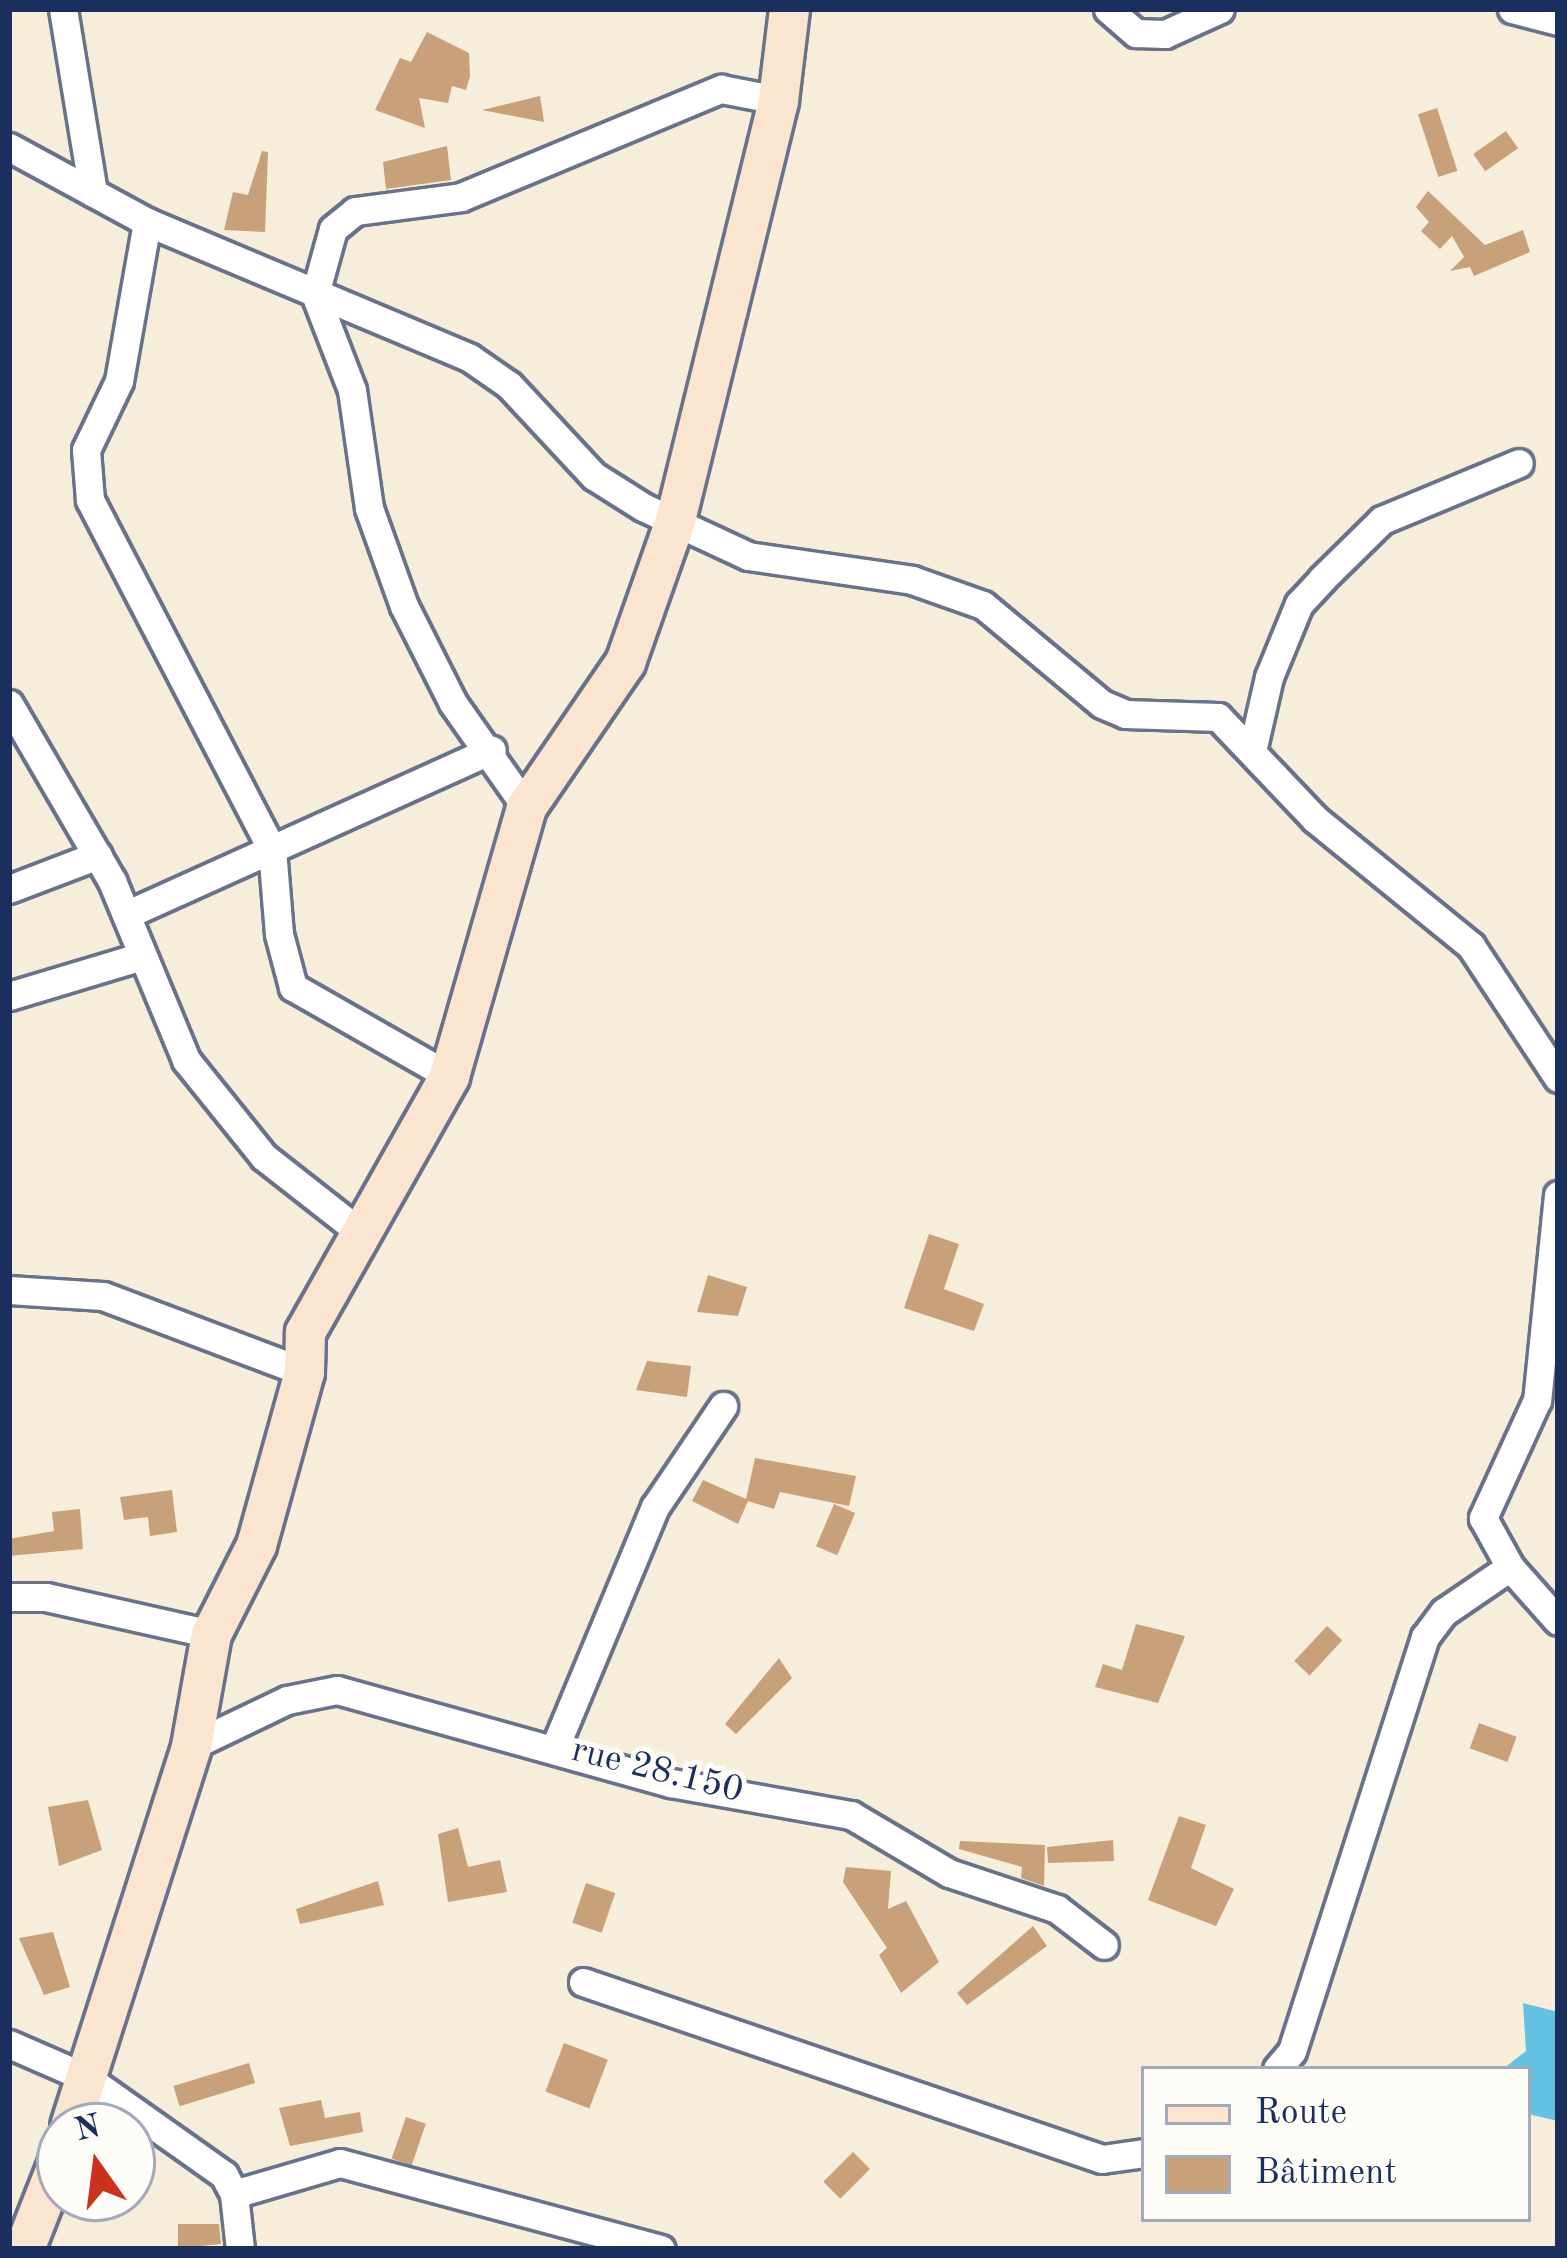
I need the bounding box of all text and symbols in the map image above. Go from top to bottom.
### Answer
street label: rue 28.150 [567,1730,747,1814]
legend [1141,2066,1531,2222]
text: Route [1255,2096,1347,2132]
north arrow [36,2102,156,2222]
text: N [72,2110,104,2149]
text: Bâtiment [1255,2156,1397,2192]

